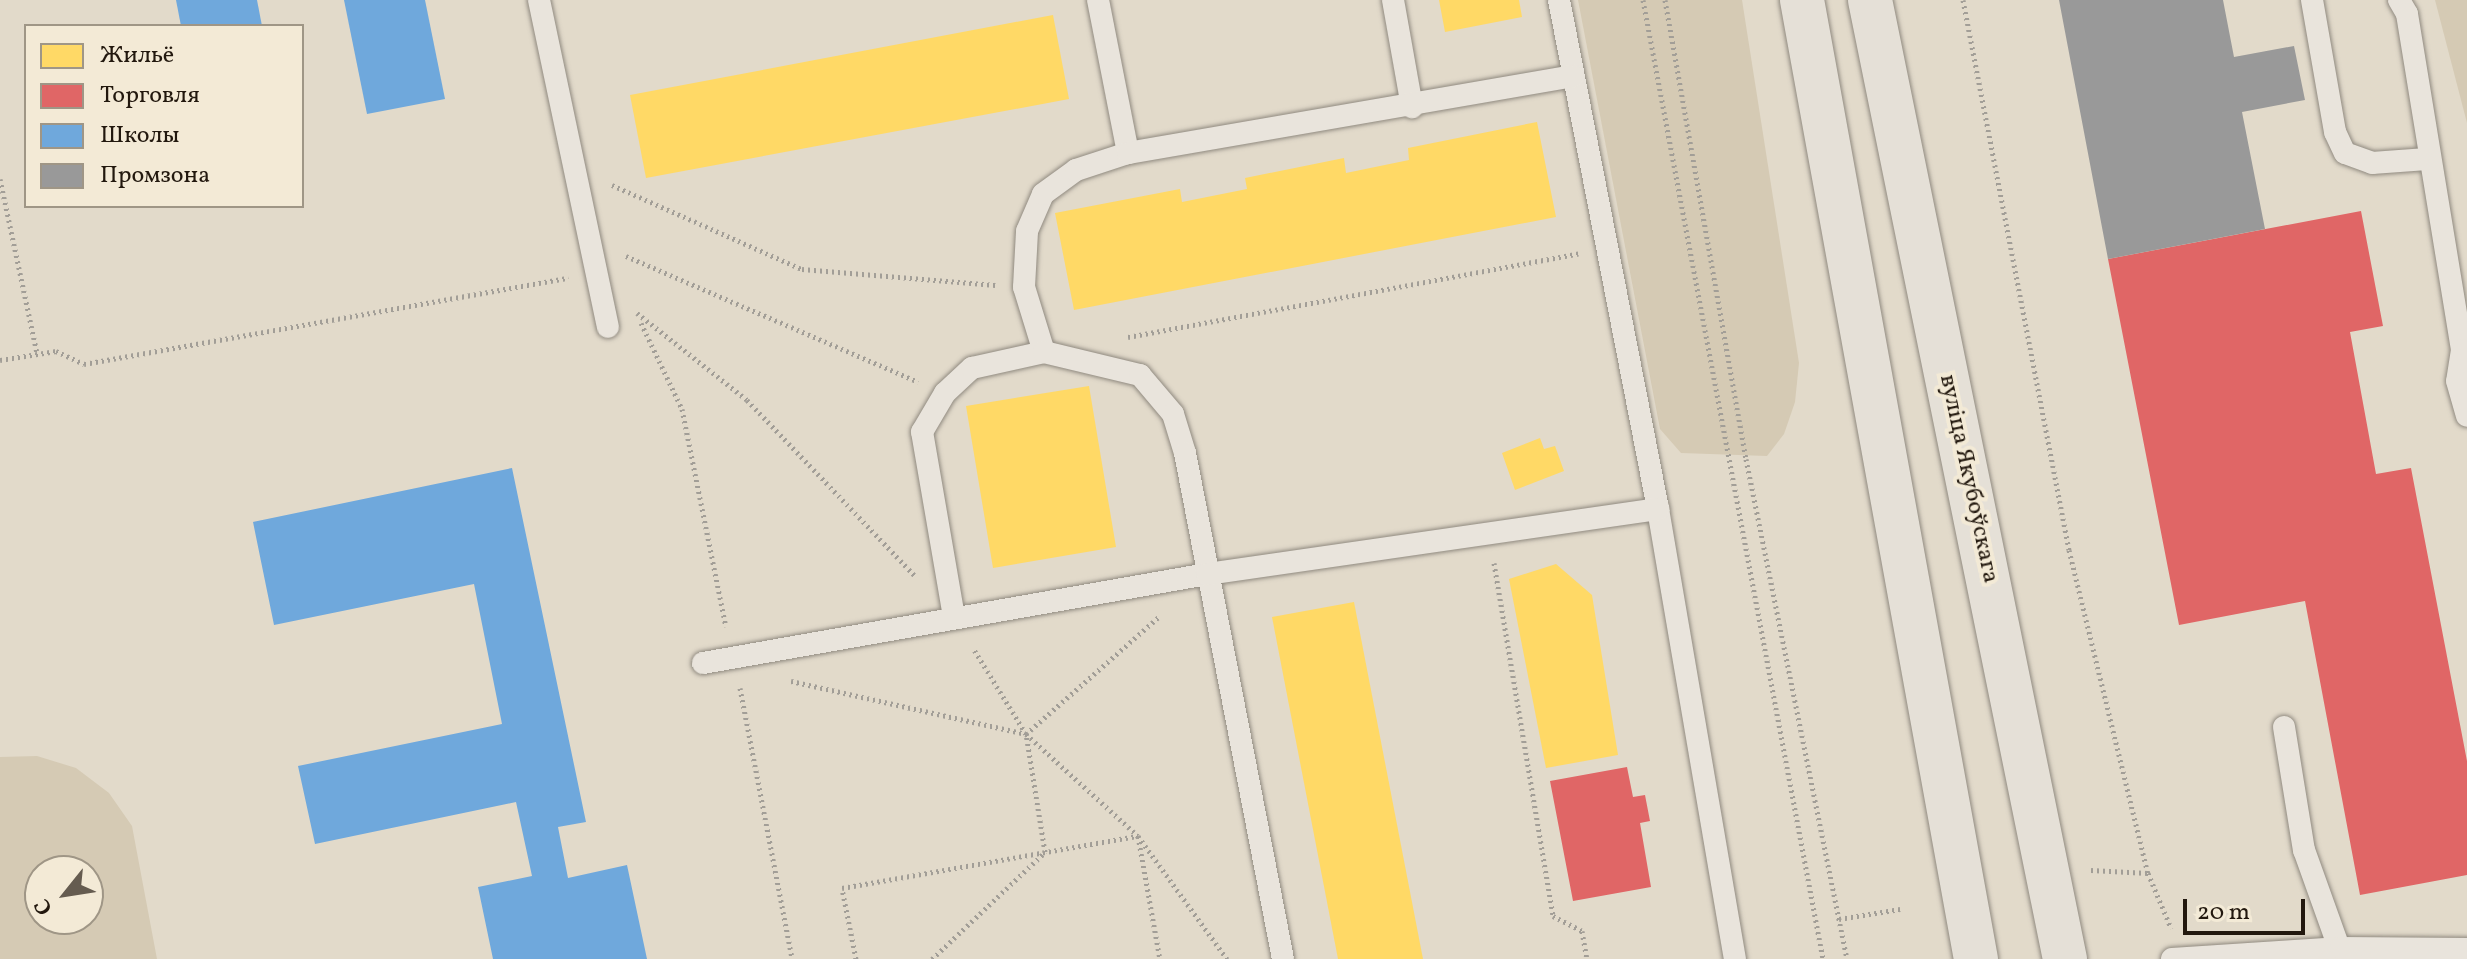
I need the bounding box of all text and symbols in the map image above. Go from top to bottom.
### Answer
legend [24,24,304,208]
text: Жильё [100,39,174,73]
text: Торговля [100,79,200,113]
text: Школы [100,119,180,153]
text: Промзона [100,159,210,193]
street label: вуліца Якубоўскага [1932,372,2004,586]
north arrow [24,855,104,935]
scale bar [2187,883,2309,933]
text: С [28,892,61,920]
text: 20 m [2197,896,2250,930]

